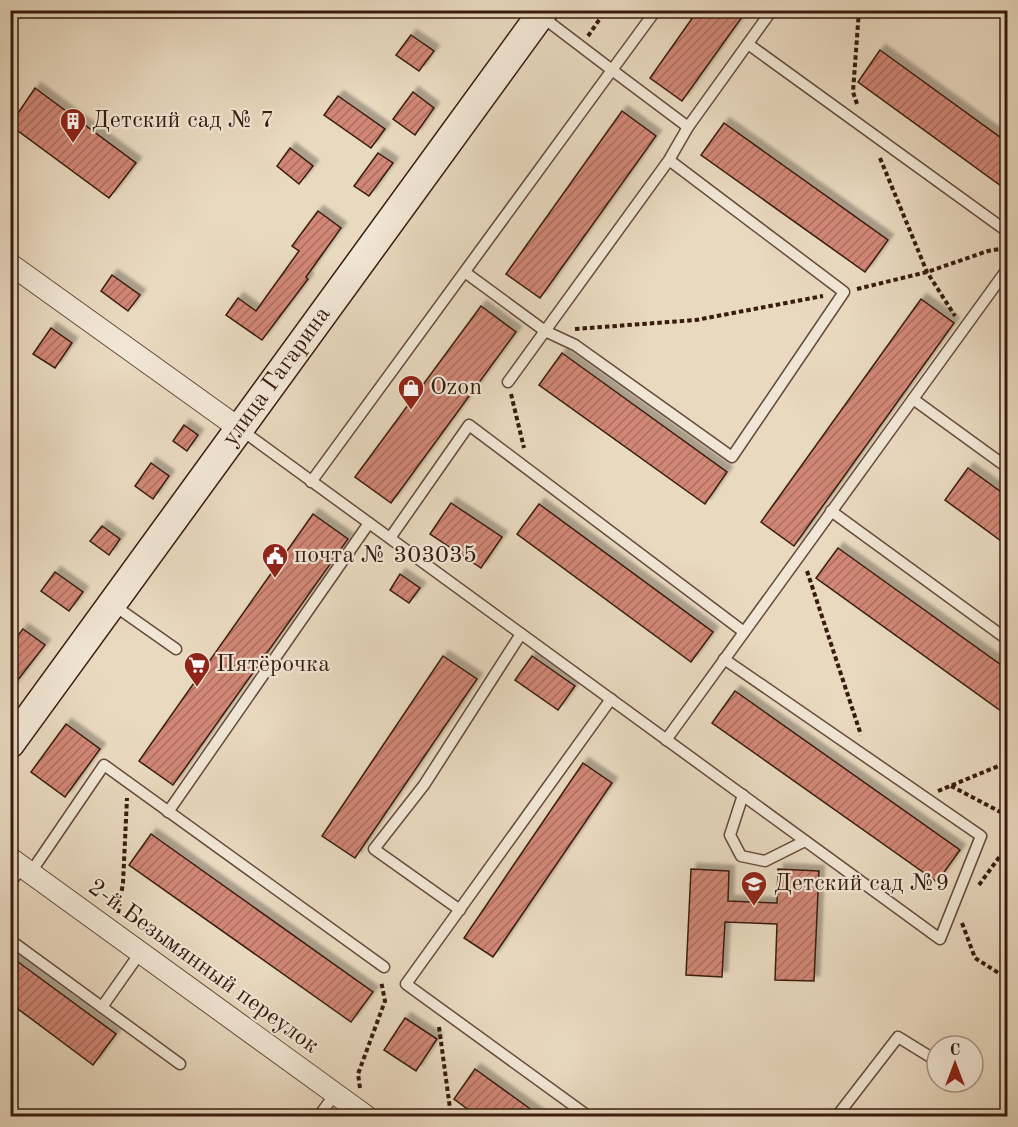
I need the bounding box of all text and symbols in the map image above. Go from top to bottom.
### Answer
building icon: Детский сад № 7 [58,106,88,144]
place label: Детский сад № 7 [92,109,274,133]
street label: улица Гагарина [218,302,336,451]
shop icon: Ozon [396,373,426,411]
place label: Ozon [430,376,482,400]
public building icon: почта № 303035 [260,541,290,579]
place label: почта № 303035 [294,544,477,568]
supermarket icon: Пятёрочка [182,650,212,688]
place label: Пятёрочка [216,653,330,677]
school or university icon: Детский сад №9 [739,869,769,907]
place label: Детский сад №9 [774,872,950,896]
street label: 2-й Безымянный переулок [83,875,323,1059]
north arrow [925,1034,985,1094]
text: С [950,1043,960,1059]

